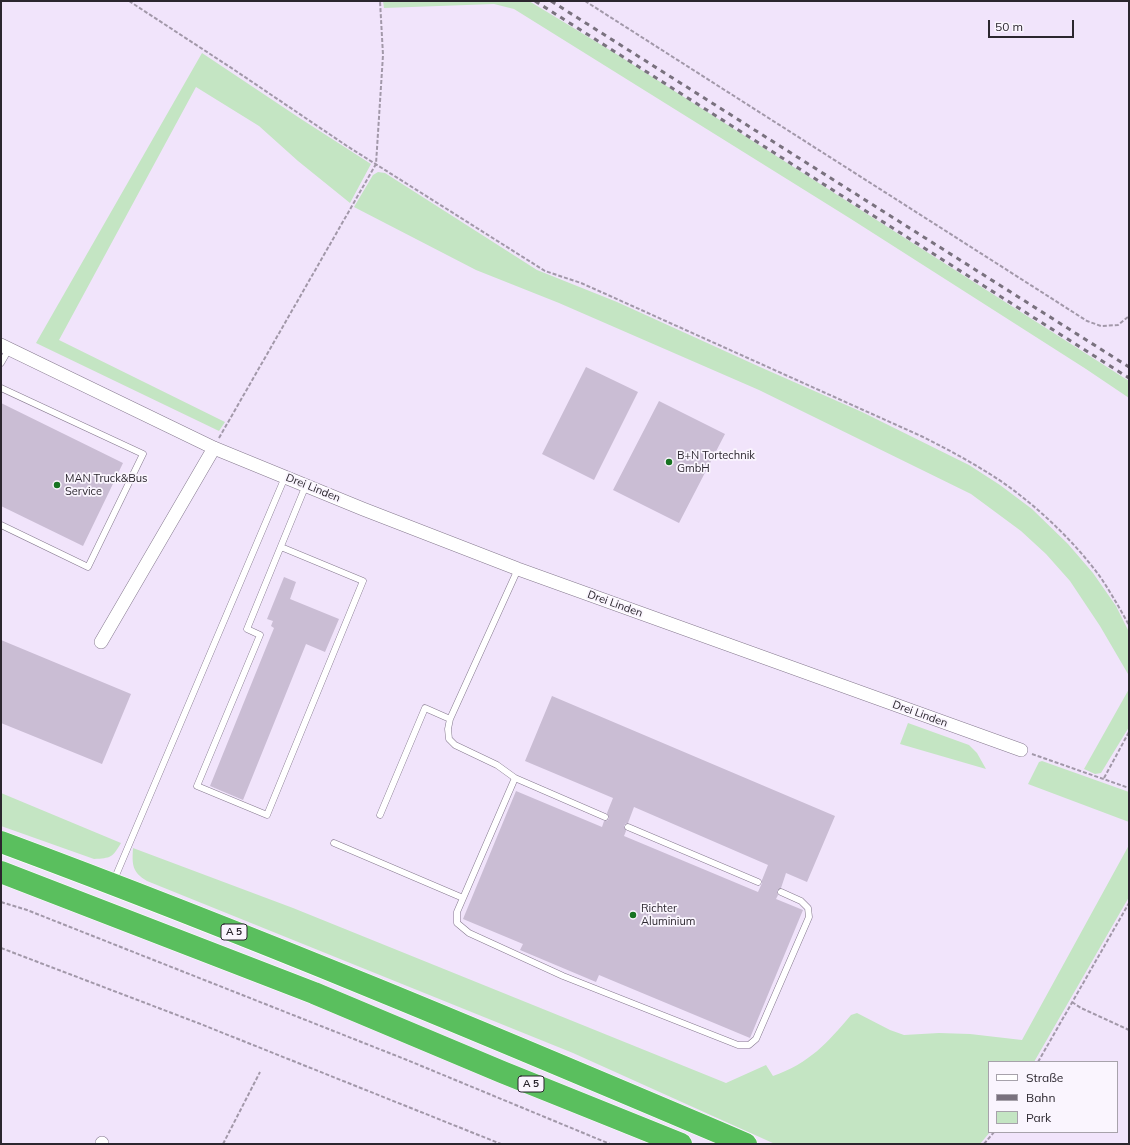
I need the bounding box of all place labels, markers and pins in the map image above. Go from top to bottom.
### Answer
place label: B+N Tortechnik GmbH [677,449,755,475]
marker: B+N Tortechnik GmbH [664,457,674,467]
place label: MAN Truck&Bus Service [65,472,148,498]
marker: MAN Truck&Bus Service [52,480,62,490]
place label: Richter Aluminium [641,902,695,928]
marker: Richter Aluminium [628,910,638,920]

